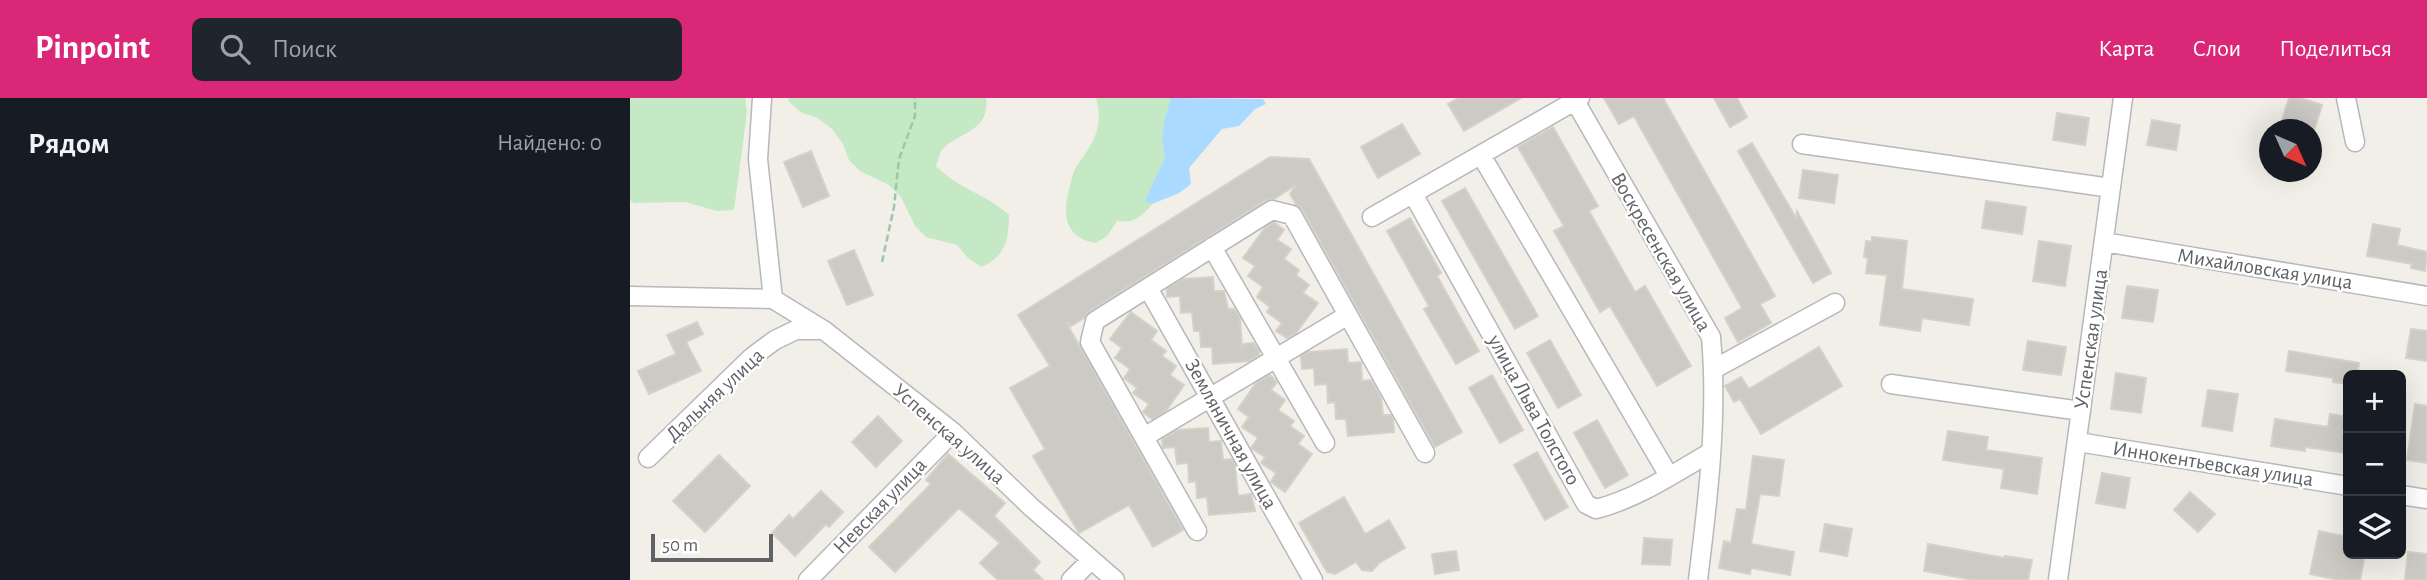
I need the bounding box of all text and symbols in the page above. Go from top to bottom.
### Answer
search box [192,18,682,81]
icon: search [216,30,254,68]
text: Pinpoint [35,32,150,65]
text: Поиск [272,36,337,62]
text: Карта [2098,37,2154,61]
text: Слои [2192,37,2241,61]
text: Поделиться [2279,37,2392,61]
north arrow [2259,119,2322,182]
text: Рядом [28,129,110,159]
text: Найдено: 0 [497,132,602,155]
street label: Воскресенская улица [1607,169,1715,335]
street label: Михайловская улица [2176,245,2355,293]
street label: Успенская улица [2071,267,2111,410]
street label: улица Льва Толстого [1484,330,1584,489]
street label: Дальняя улица [662,344,768,445]
street label: Земляничная улица [1181,355,1281,513]
map controls [2343,370,2406,559]
button: + [2343,370,2406,433]
street label: Успенская улица [889,380,1009,488]
button: − [2343,433,2406,496]
street label: Иннокентьевская улица [2111,438,2315,490]
street label: Невская улица [829,454,931,558]
button: layers [2343,496,2406,559]
scale bar [651,531,774,563]
text: 50 m [662,536,698,555]

